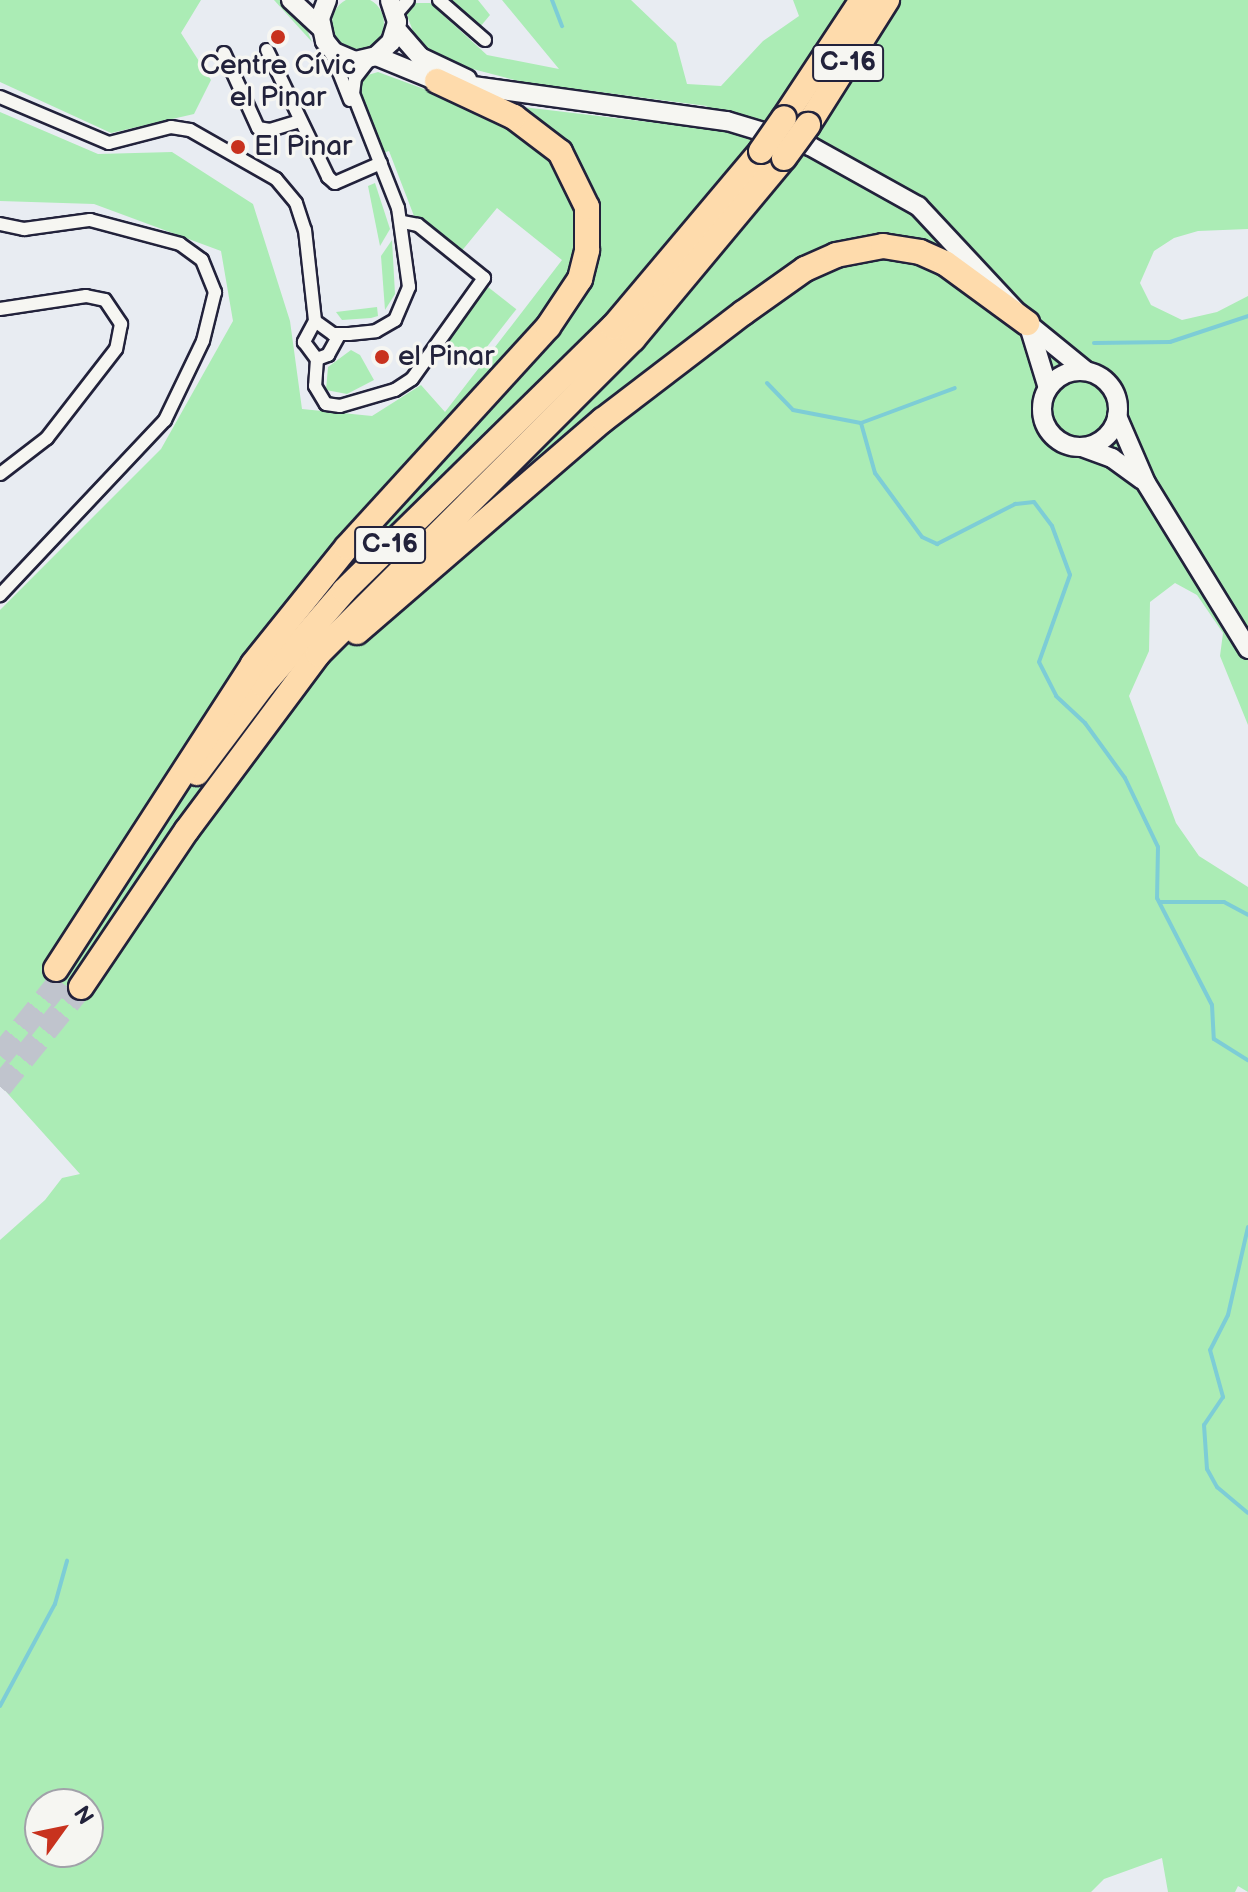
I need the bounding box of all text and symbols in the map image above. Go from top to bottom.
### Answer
marker: Centre Cívic el Pinar [269,28,287,46]
road number: C-16 [812,41,884,85]
place label: Centre Cívic el Pinar [200,49,356,115]
place label: El Pinar [254,130,352,164]
marker: El Pinar [229,138,247,156]
place label: el Pinar [398,340,494,374]
marker: el Pinar [373,348,391,366]
road number: C-16 [354,523,426,567]
north arrow [24,1788,104,1868]
text: N [67,1801,99,1830]

